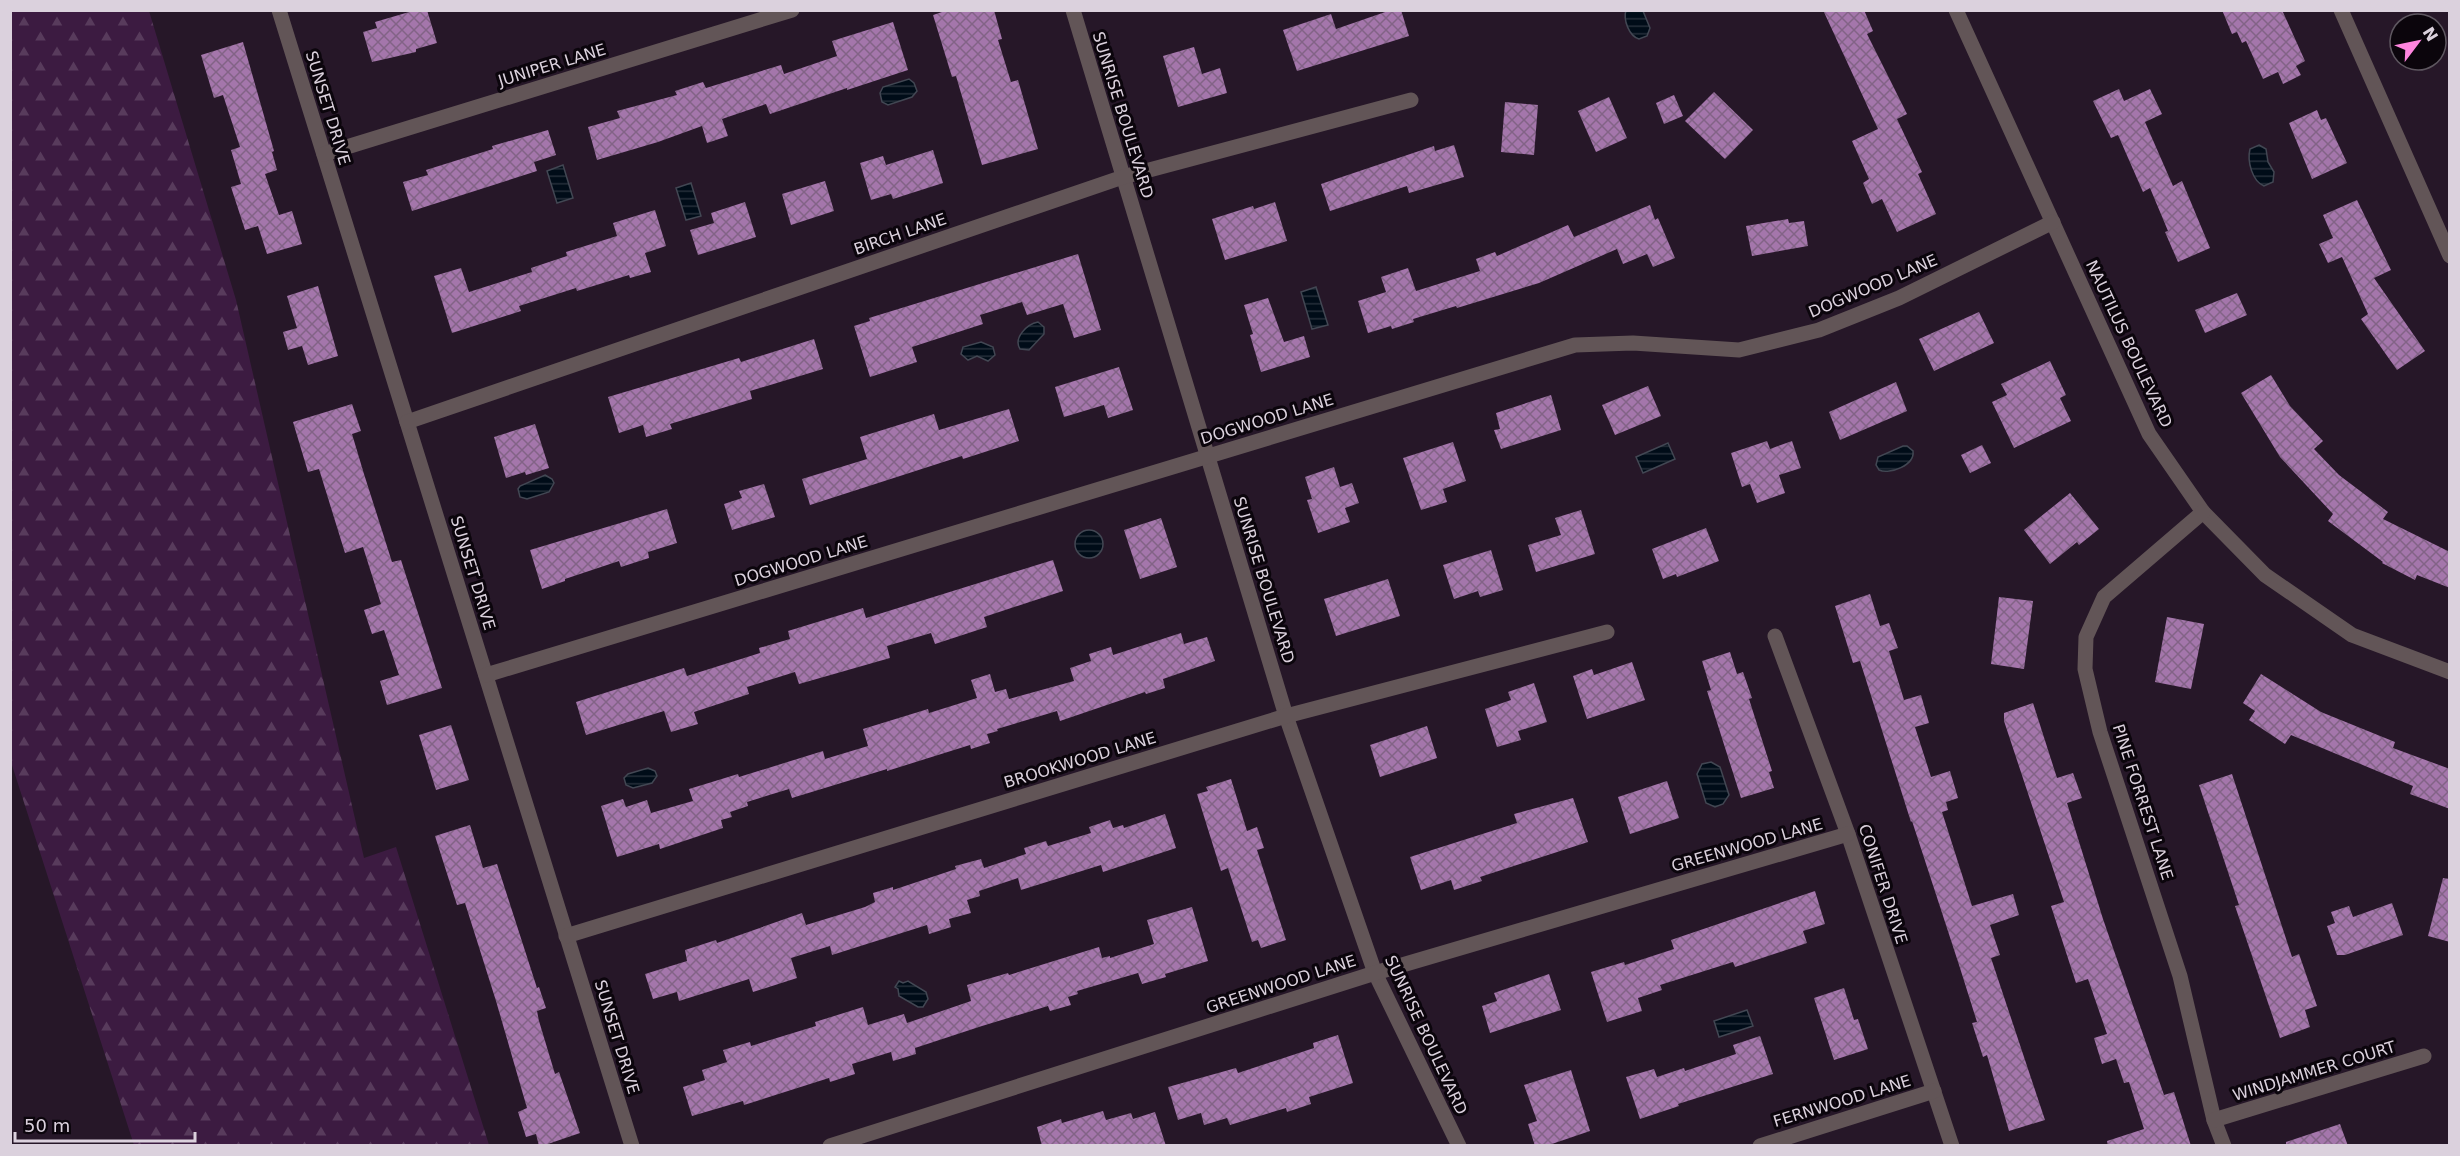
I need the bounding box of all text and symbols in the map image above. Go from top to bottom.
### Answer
north arrow [2388,12,2448,72]
text: N [2419,24,2442,45]
street label: SUNRISE BOULEVARD [1089,29,1157,201]
street label: JUNIPER LANE [495,40,608,91]
street label: SUNSET DRIVE [302,49,354,167]
street label: BIRCH LANE [851,209,949,259]
street label: DOGWOOD LANE [1806,250,1940,322]
street label: NAUTILUS BOULEVARD [2082,257,2176,431]
street label: DOGWOOD LANE [1198,390,1336,448]
street label: SUNRISE BOULEVARD [1230,494,1298,666]
street label: SUNSET DRIVE [447,514,499,632]
street label: DOGWOOD LANE [732,532,870,590]
street label: PINE FORREST LANE [2109,722,2177,882]
street label: BROOKWOOD LANE [1002,728,1158,792]
street label: GREENWOOD LANE [1669,814,1825,876]
street label: CONIFER DRIVE [1855,822,1911,946]
street label: GREENWOOD LANE [1204,951,1358,1017]
street label: SUNRISE BOULEVARD [1381,952,1471,1118]
street label: SUNSET DRIVE [591,978,643,1096]
street label: WINDJAMMER COURT [2230,1037,2398,1105]
street label: FERNWOOD LANE [1771,1071,1913,1131]
scale bar [15,1105,195,1143]
text: 50 m [24,1115,70,1136]

